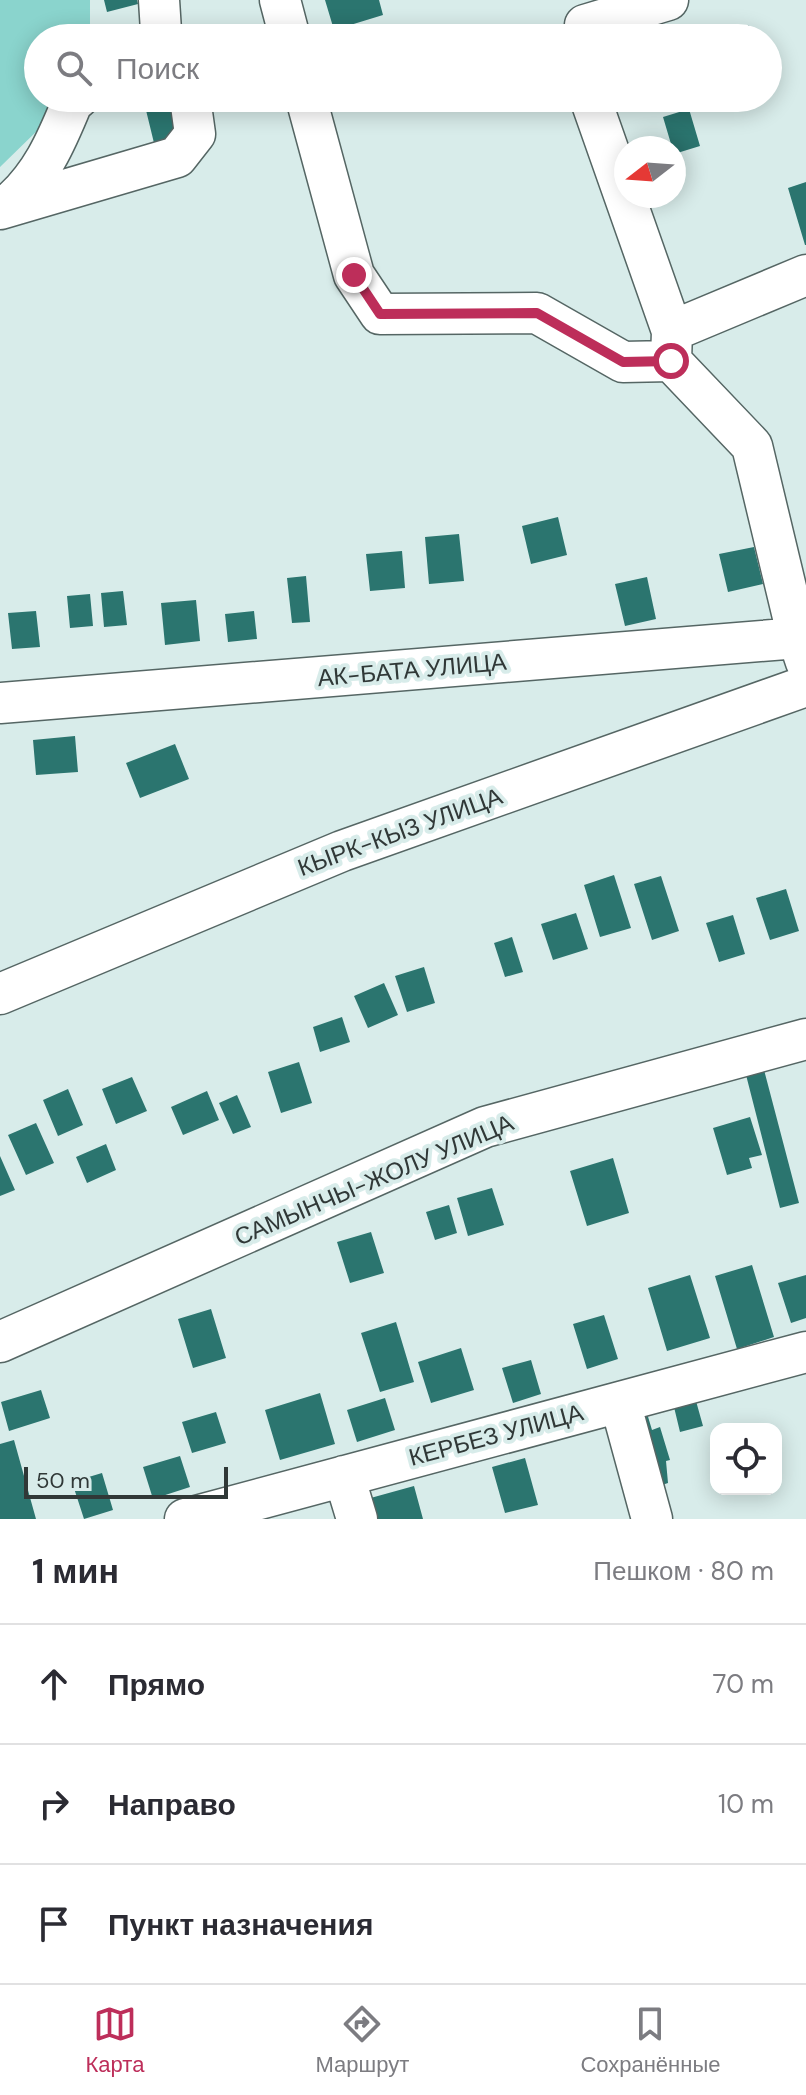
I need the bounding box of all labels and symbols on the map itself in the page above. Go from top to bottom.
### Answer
north arrow [614,136,686,208]
route end [336,257,372,293]
route start [653,343,689,379]
street label: АК-БАТА УЛИЦА [316,646,508,693]
street label: КЫРК-КЫЗ УЛИЦА [293,780,506,883]
street label: САМЫНЧЫ-ЖОЛУ УЛИЦА [230,1107,518,1252]
street label: КЕРБЕЗ УЛИЦА [405,1396,586,1473]
scale bar [24,1463,228,1499]

